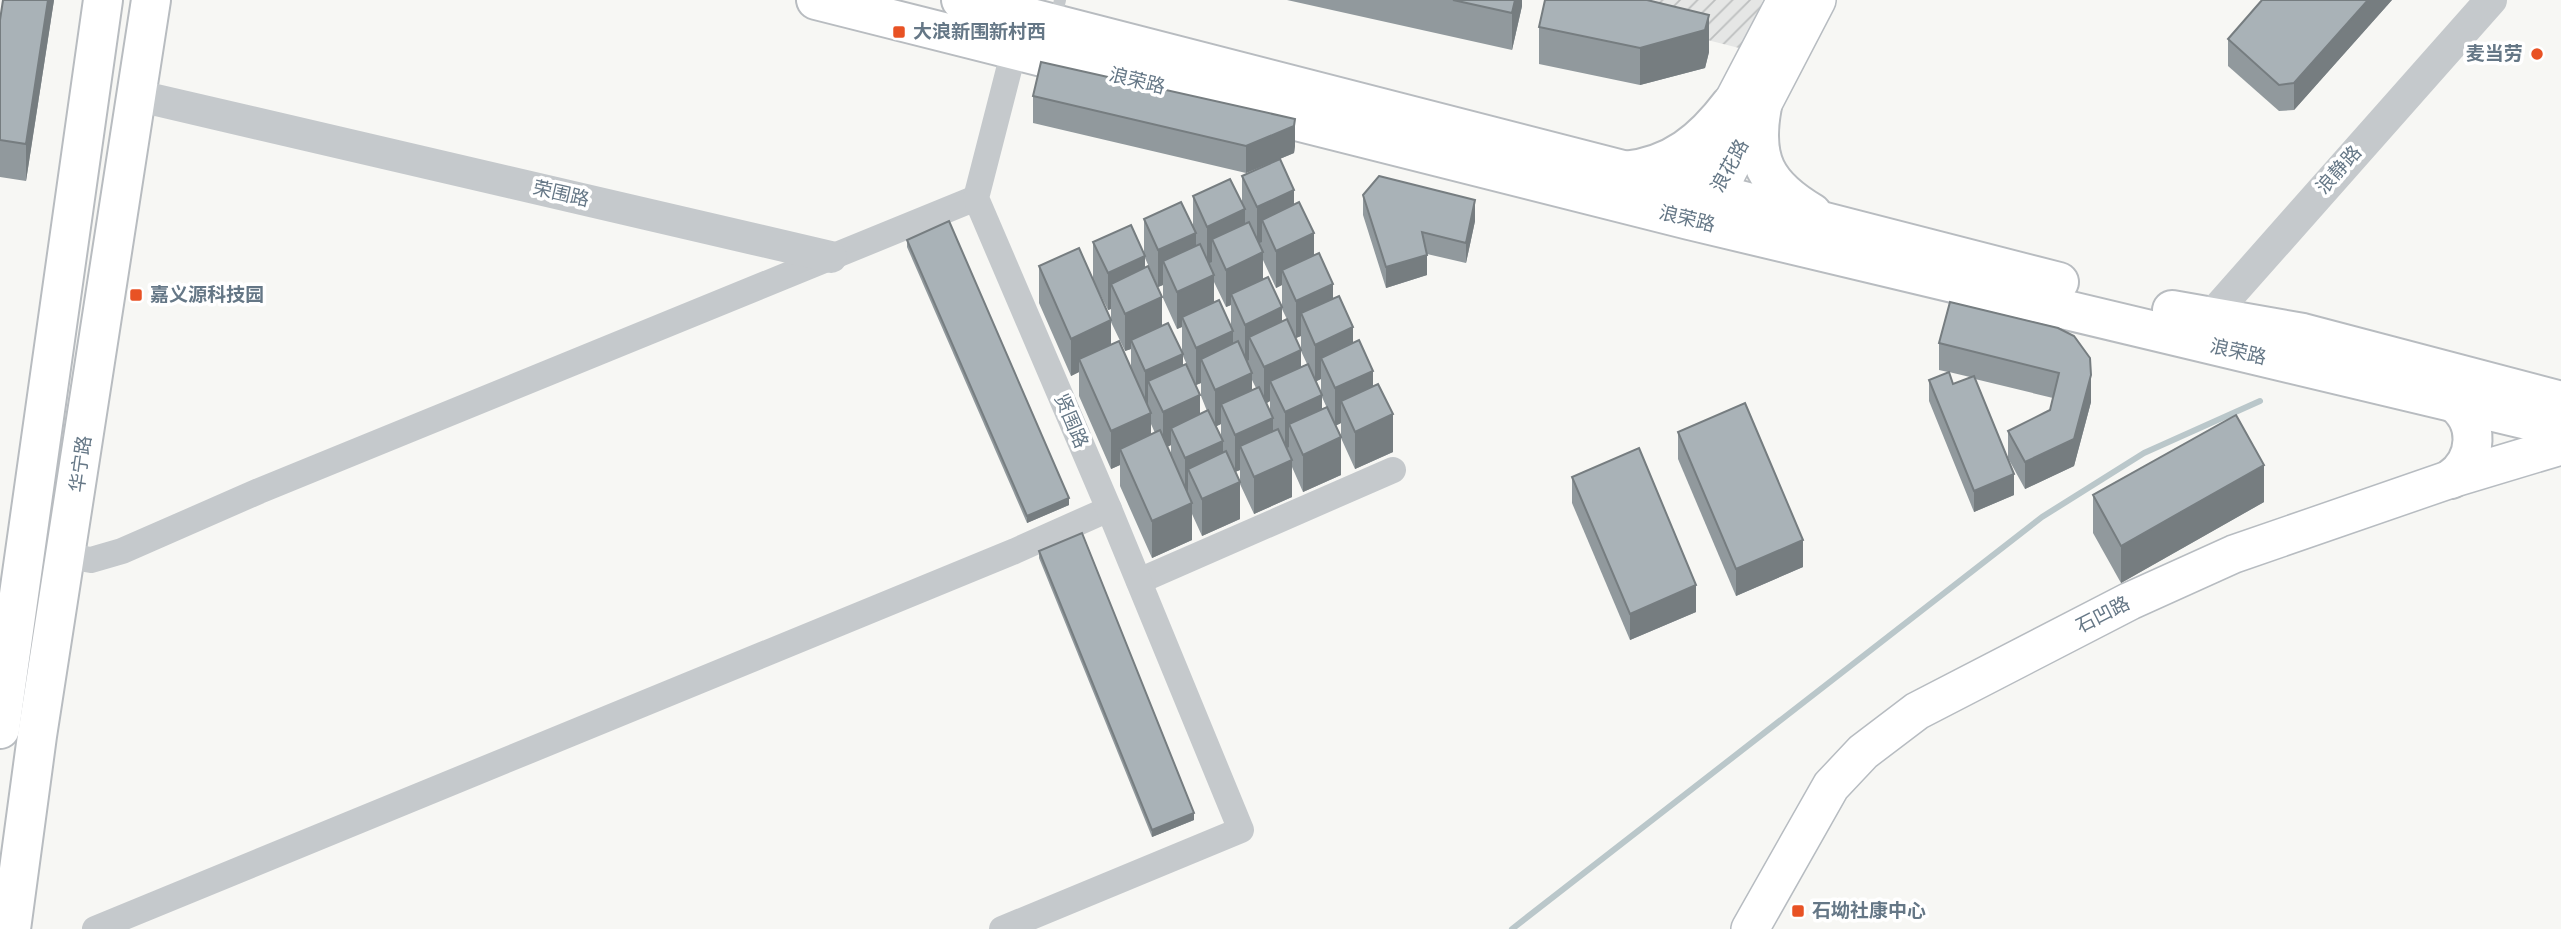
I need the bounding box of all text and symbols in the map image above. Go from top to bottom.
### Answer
place label: 大浪新围新村西 [913,20,1046,44]
marker: 大浪新围新村西 [891,24,907,40]
place label: 麦当劳 [2466,42,2523,66]
marker: 麦当劳 [2529,46,2545,62]
street label: 浪荣路 [1106,62,1168,100]
street label: 浪花路 [1706,135,1754,197]
street label: 浪静路 [2311,141,2367,199]
street label: 荣围路 [531,176,591,212]
street label: 浪荣路 [1656,200,1718,238]
place label: 嘉义源科技园 [150,283,264,307]
marker: 嘉义源科技园 [128,287,144,303]
street label: 浪荣路 [2208,334,2268,370]
street label: 贤围路 [1049,390,1093,452]
street label: 华宁路 [65,434,97,494]
street label: 石凹路 [2072,591,2134,639]
place label: 石坳社康中心 [1812,899,1926,923]
marker: 石坳社康中心 [1790,903,1806,919]

